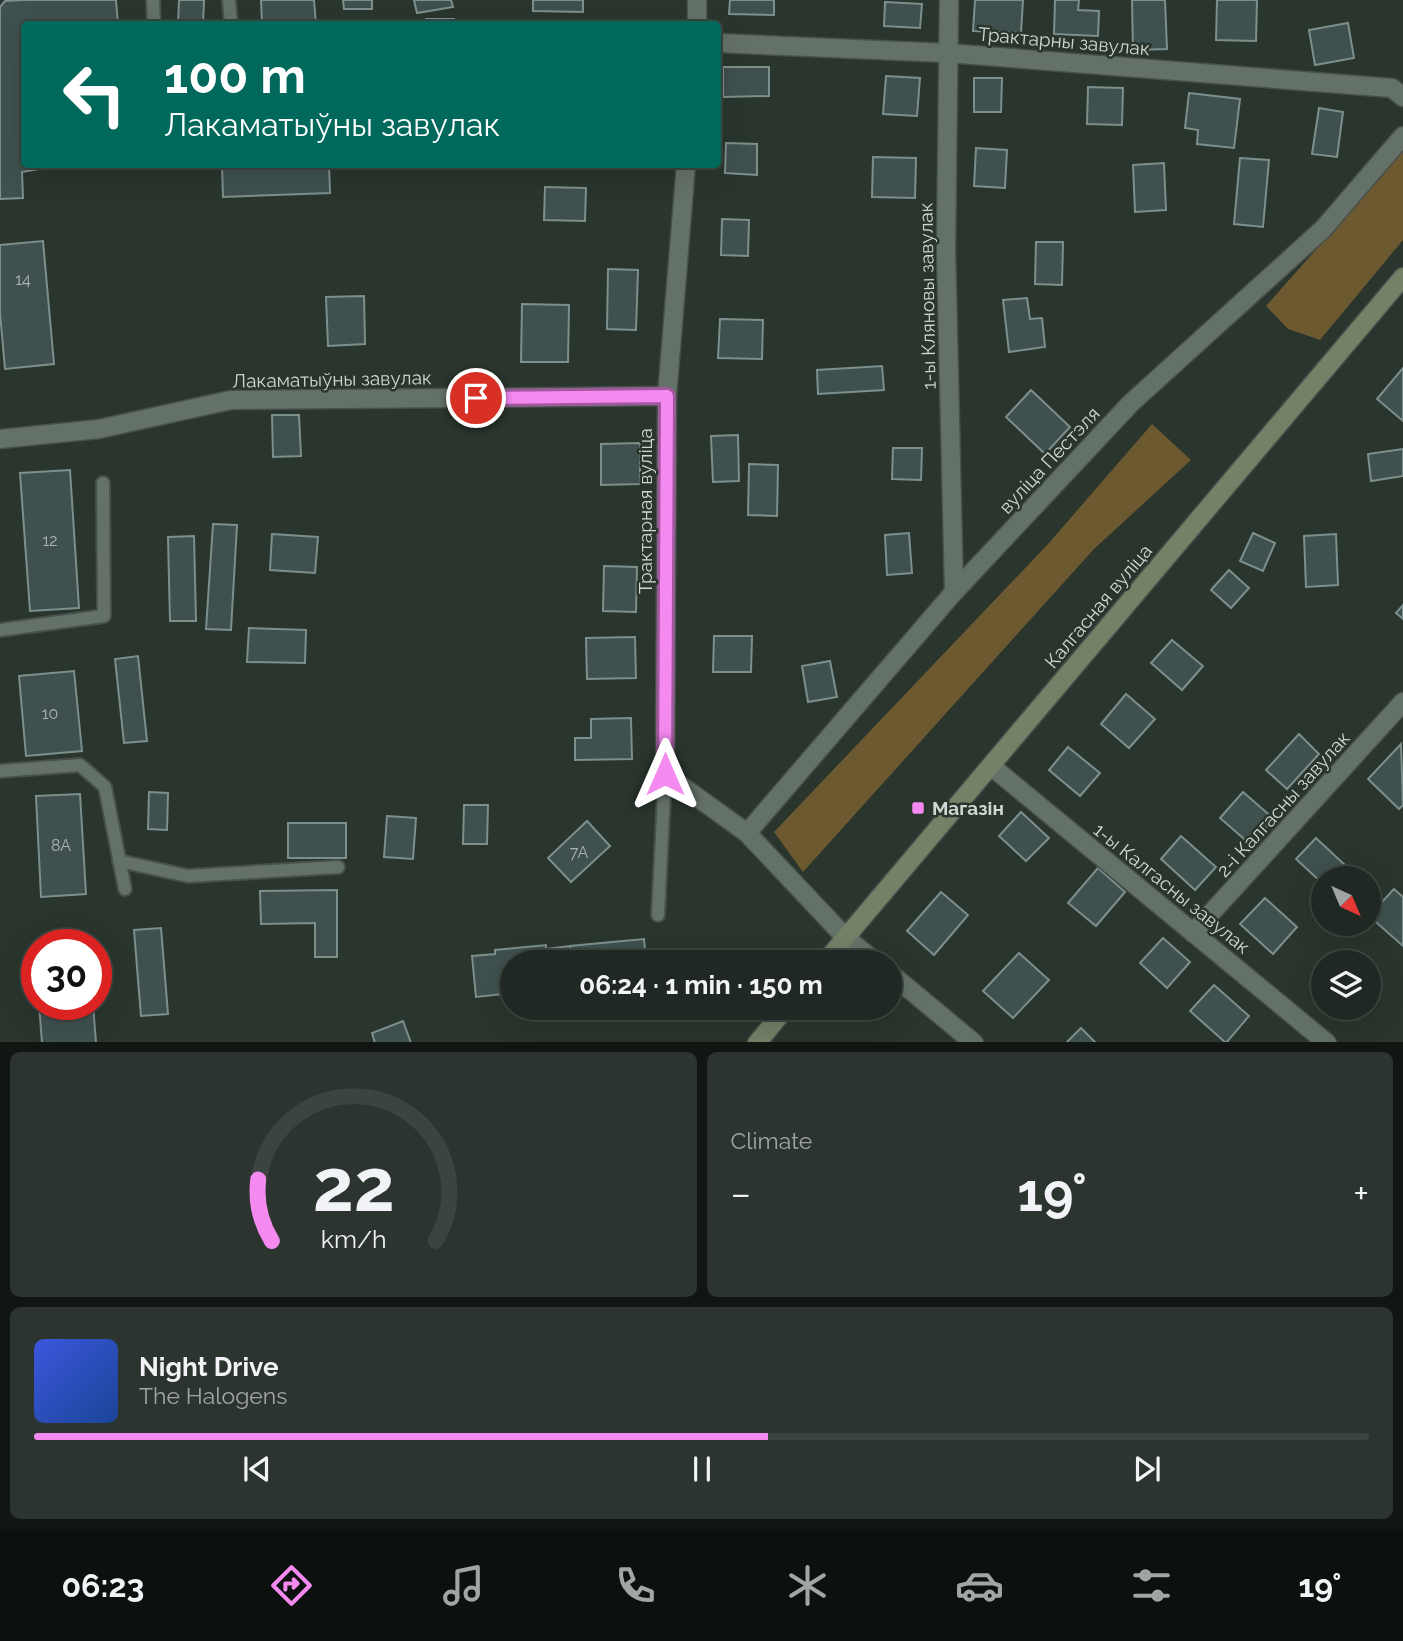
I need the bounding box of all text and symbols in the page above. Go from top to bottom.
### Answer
street label: Трактарны завулак [977,23,1151,59]
text: 100 m [164,47,306,104]
icon: left [49,49,140,140]
text: Лакаматыўны завулак [164,106,500,143]
street label: 1-ы Кляновы завулак [914,202,940,390]
house number: 14 [15,270,31,289]
street label: Лакаматыўны завулак [232,366,432,392]
pin [446,368,506,428]
icon: arrive [457,379,495,417]
street label: вуліца Пестэля [994,402,1104,518]
street label: Трактарная вуліца [634,428,656,594]
house number: 12 [42,531,58,550]
street label: Калгасная вуліца [1040,540,1156,672]
house number: 10 [42,704,58,723]
street label: 2-і Калгасны завулак [1212,727,1354,881]
position arrow [628,737,702,811]
place label: Магазін [932,797,1004,819]
marker: Магазін [910,800,926,816]
street label: 1-ы Калгасны завулак [1089,818,1255,958]
house number: 8А [51,836,71,855]
house number: 7А [570,843,589,862]
north arrow [1311,866,1381,936]
map controls [1311,866,1381,1020]
speed limit sign: 30 [21,929,112,1020]
button: layers [1311,950,1381,1020]
text: 06:24 · 1 min · 150 m [579,970,823,1000]
text: Climate [731,1127,812,1154]
text: 22 [312,1143,394,1228]
text: 19° [1017,1162,1087,1223]
text: − [731,1171,751,1216]
text: + [1353,1171,1369,1216]
text: km/h [320,1223,386,1253]
text: Night Drive [139,1352,278,1382]
text: The Halogens [139,1382,287,1409]
icon: previous [238,1450,276,1488]
icon: pause [683,1450,721,1488]
icon: next [1128,1450,1166,1488]
icon: directions [267,1561,316,1610]
icon: music [439,1561,488,1610]
icon: phone [611,1561,660,1610]
icon: climate [783,1561,832,1610]
icon: car [955,1561,1004,1610]
icon: filters [1127,1561,1176,1610]
text: 06:23 [61,1567,144,1604]
text: 19° [1299,1567,1341,1604]

